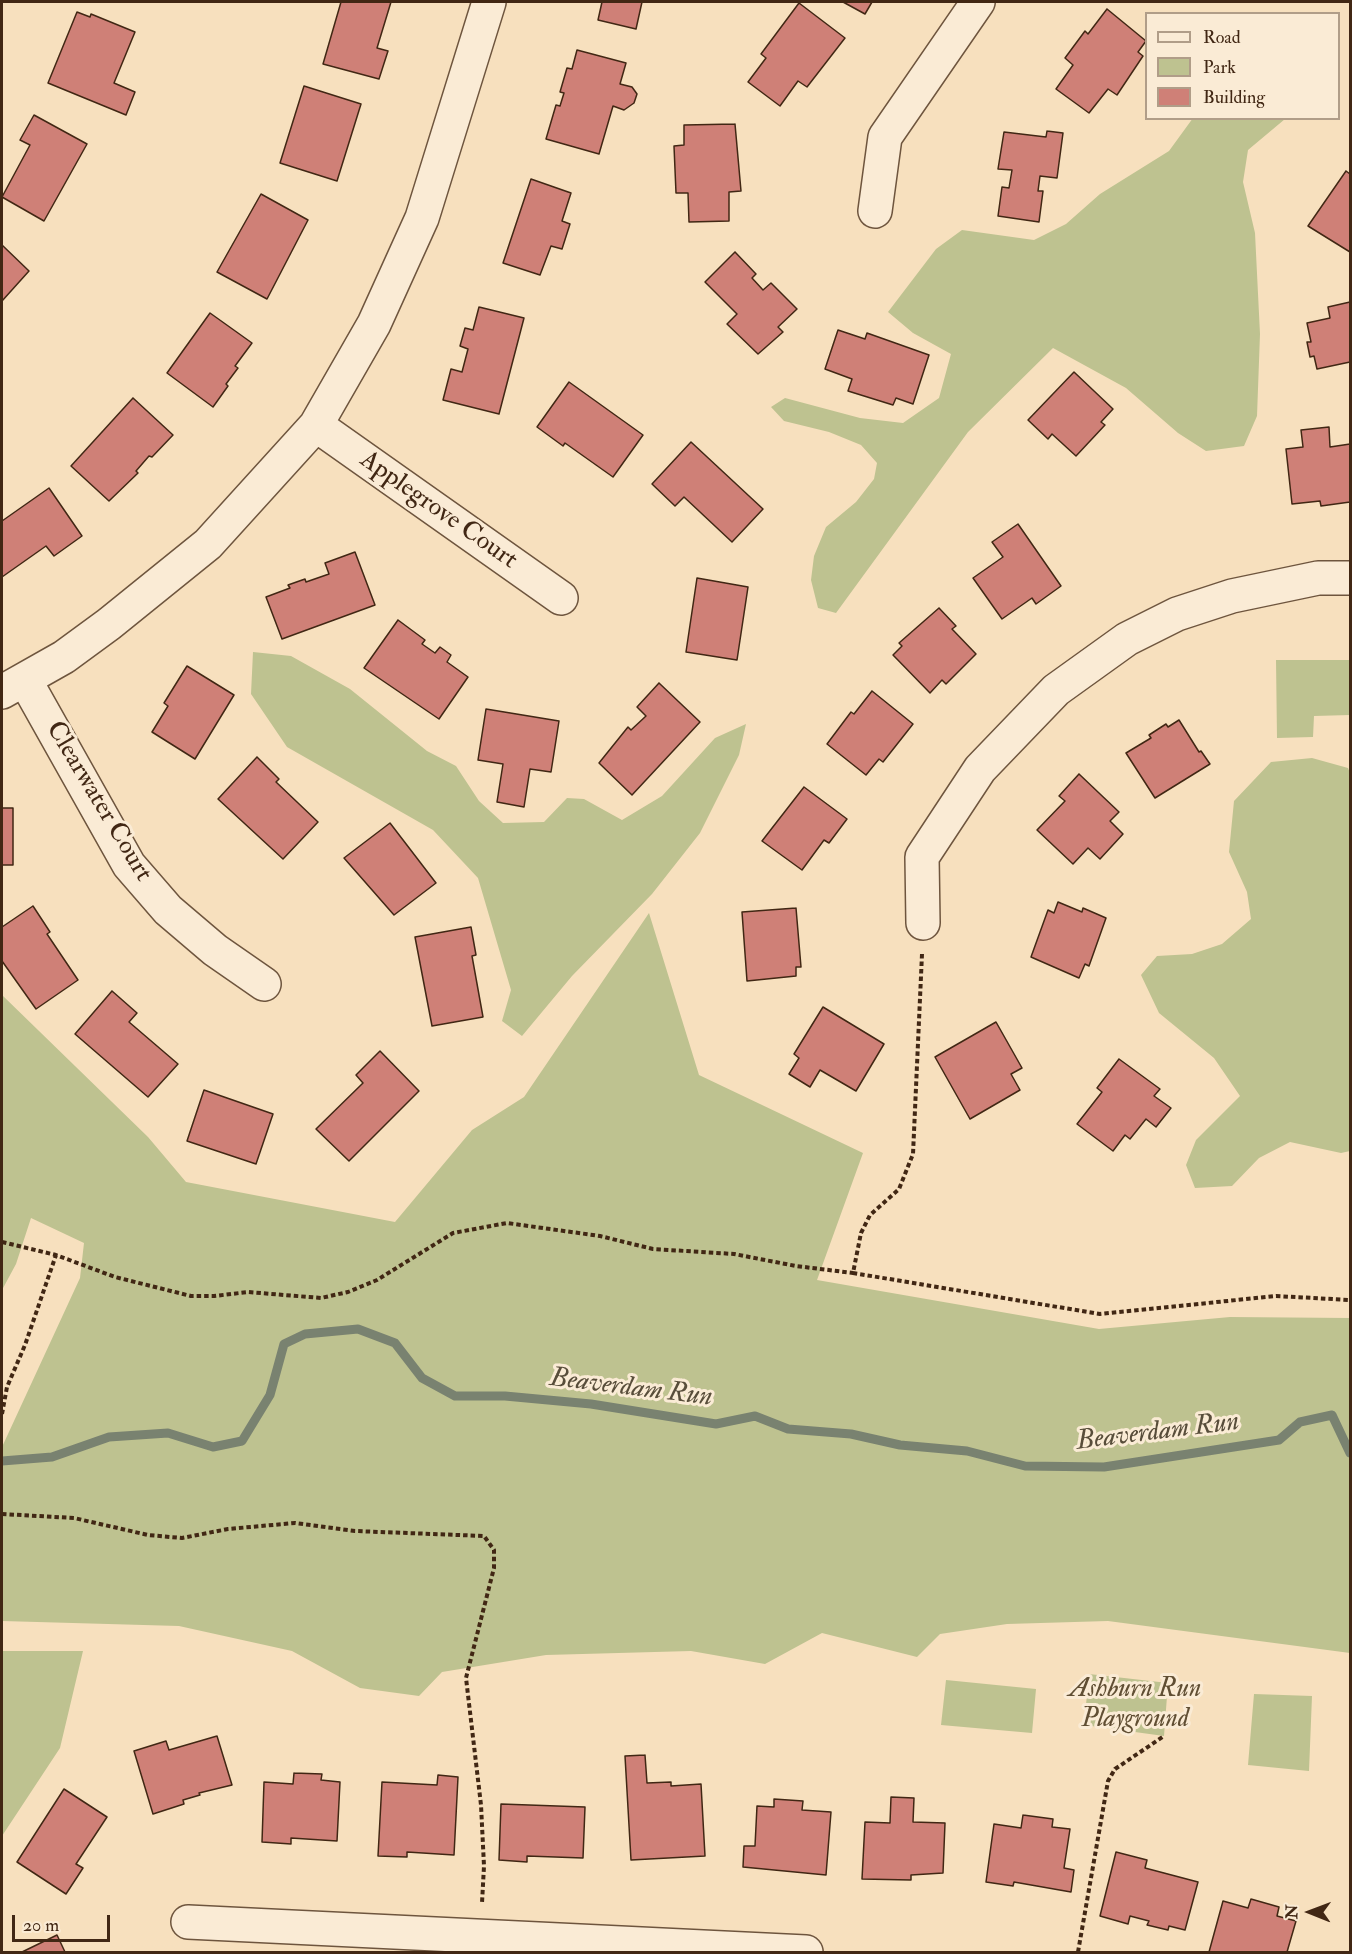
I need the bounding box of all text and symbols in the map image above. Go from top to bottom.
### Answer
legend [1145,12,1340,120]
text: Road [1203,26,1241,49]
text: Park [1203,56,1236,79]
text: Building [1203,86,1265,109]
street label: Applegrove Court [353,445,523,577]
street label: Clearwater Court [38,716,158,888]
water label: Beaverdam Run [548,1363,714,1415]
water label: Beaverdam Run [1075,1407,1241,1459]
park label: Ashburn Run Playground [1069,1674,1201,1736]
north arrow [1280,1882,1340,1942]
scale bar [15,1903,112,1941]
text: N [1282,1904,1302,1919]
text: 20 m [23,1914,59,1937]

